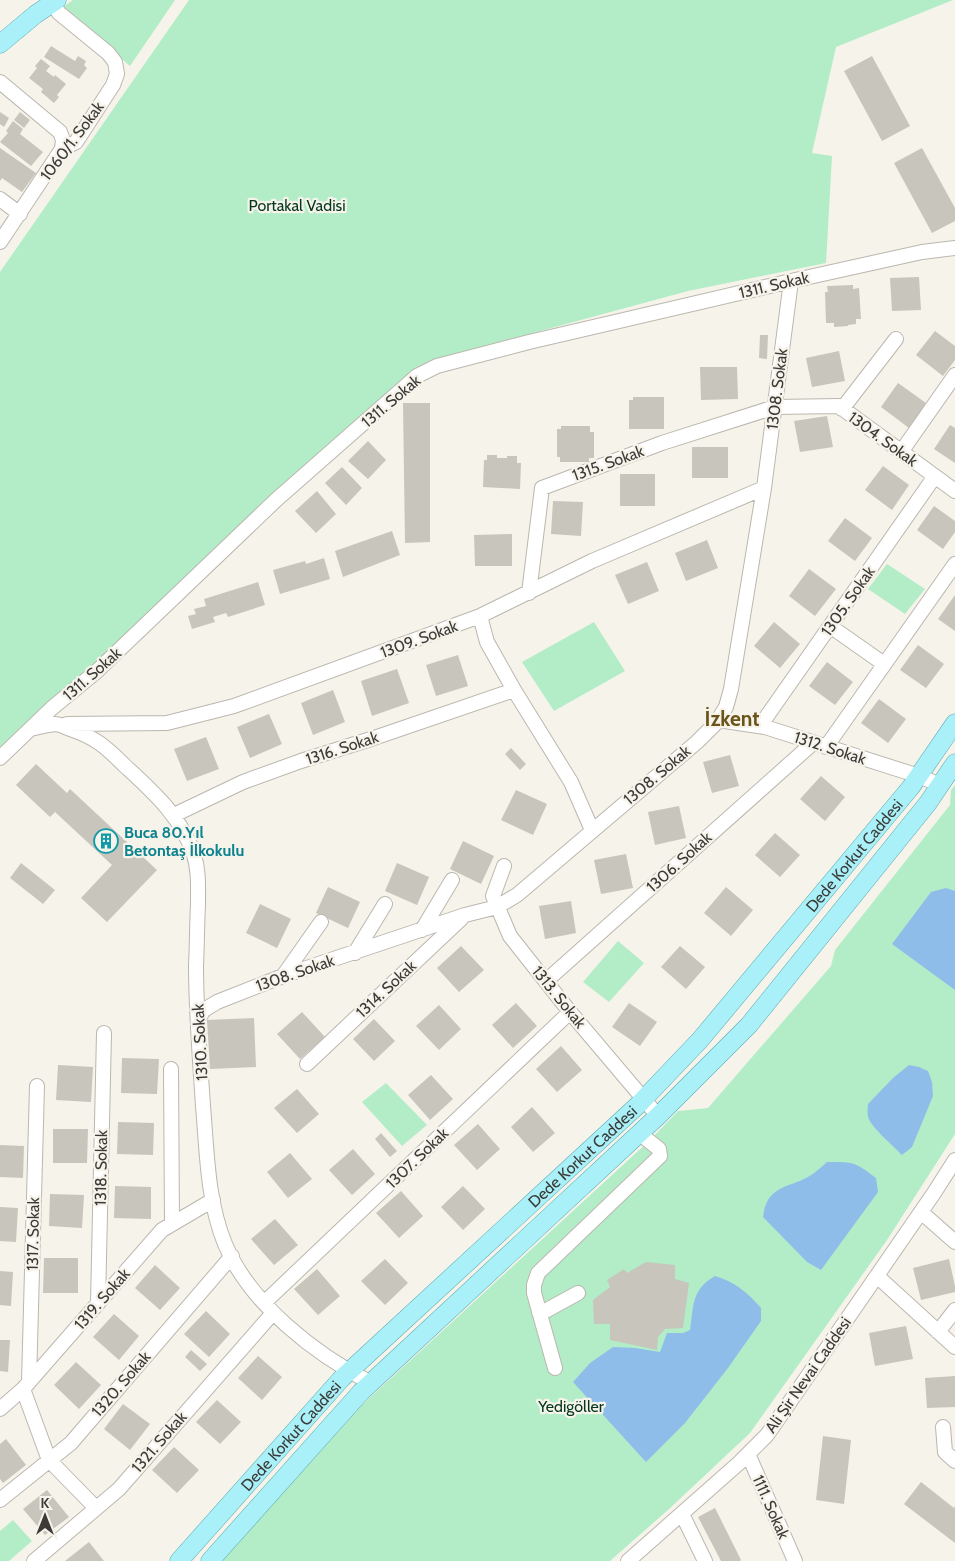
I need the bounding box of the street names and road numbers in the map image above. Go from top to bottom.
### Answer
street label: 1060/1. Sokak [36,97,108,184]
street label: 1311. Sokak [737,268,812,302]
street label: 1308. Sokak [763,346,792,431]
street label: 1311. Sokak [358,370,425,431]
street label: 1304. Sokak [845,407,922,471]
street label: 1315. Sokak [570,441,647,485]
street label: 1305. Sokak [817,562,879,640]
street label: 1309. Sokak [378,616,461,662]
street label: 1311. Sokak [59,643,126,705]
street label: 1316. Sokak [303,727,381,769]
street label: 1312. Sokak [792,727,869,769]
street label: 1308. Sokak [620,741,695,809]
street label: Dede Korkut Caddesi [802,795,906,916]
street label: 1306. Sokak [642,827,716,896]
street label: 1308. Sokak [253,950,338,995]
street label: 1314. Sokak [352,956,421,1022]
street label: 1313. Sokak [528,962,590,1033]
street label: 1310. Sokak [188,1002,212,1081]
street label: Dede Korkut Caddesi [524,1102,641,1211]
street label: 1307. Sokak [382,1123,453,1192]
street label: 1318. Sokak [91,1129,111,1206]
street label: 1317. Sokak [23,1196,43,1271]
street label: 1319. Sokak [70,1264,134,1333]
street label: Ali Şir Nevai Caddesi [761,1313,855,1437]
street label: 1320. Sokak [88,1347,155,1420]
street label: Dede Korkut Caddesi [237,1377,345,1495]
street label: 1321. Sokak [127,1407,191,1476]
street label: 1111. Sokak [749,1472,794,1543]

